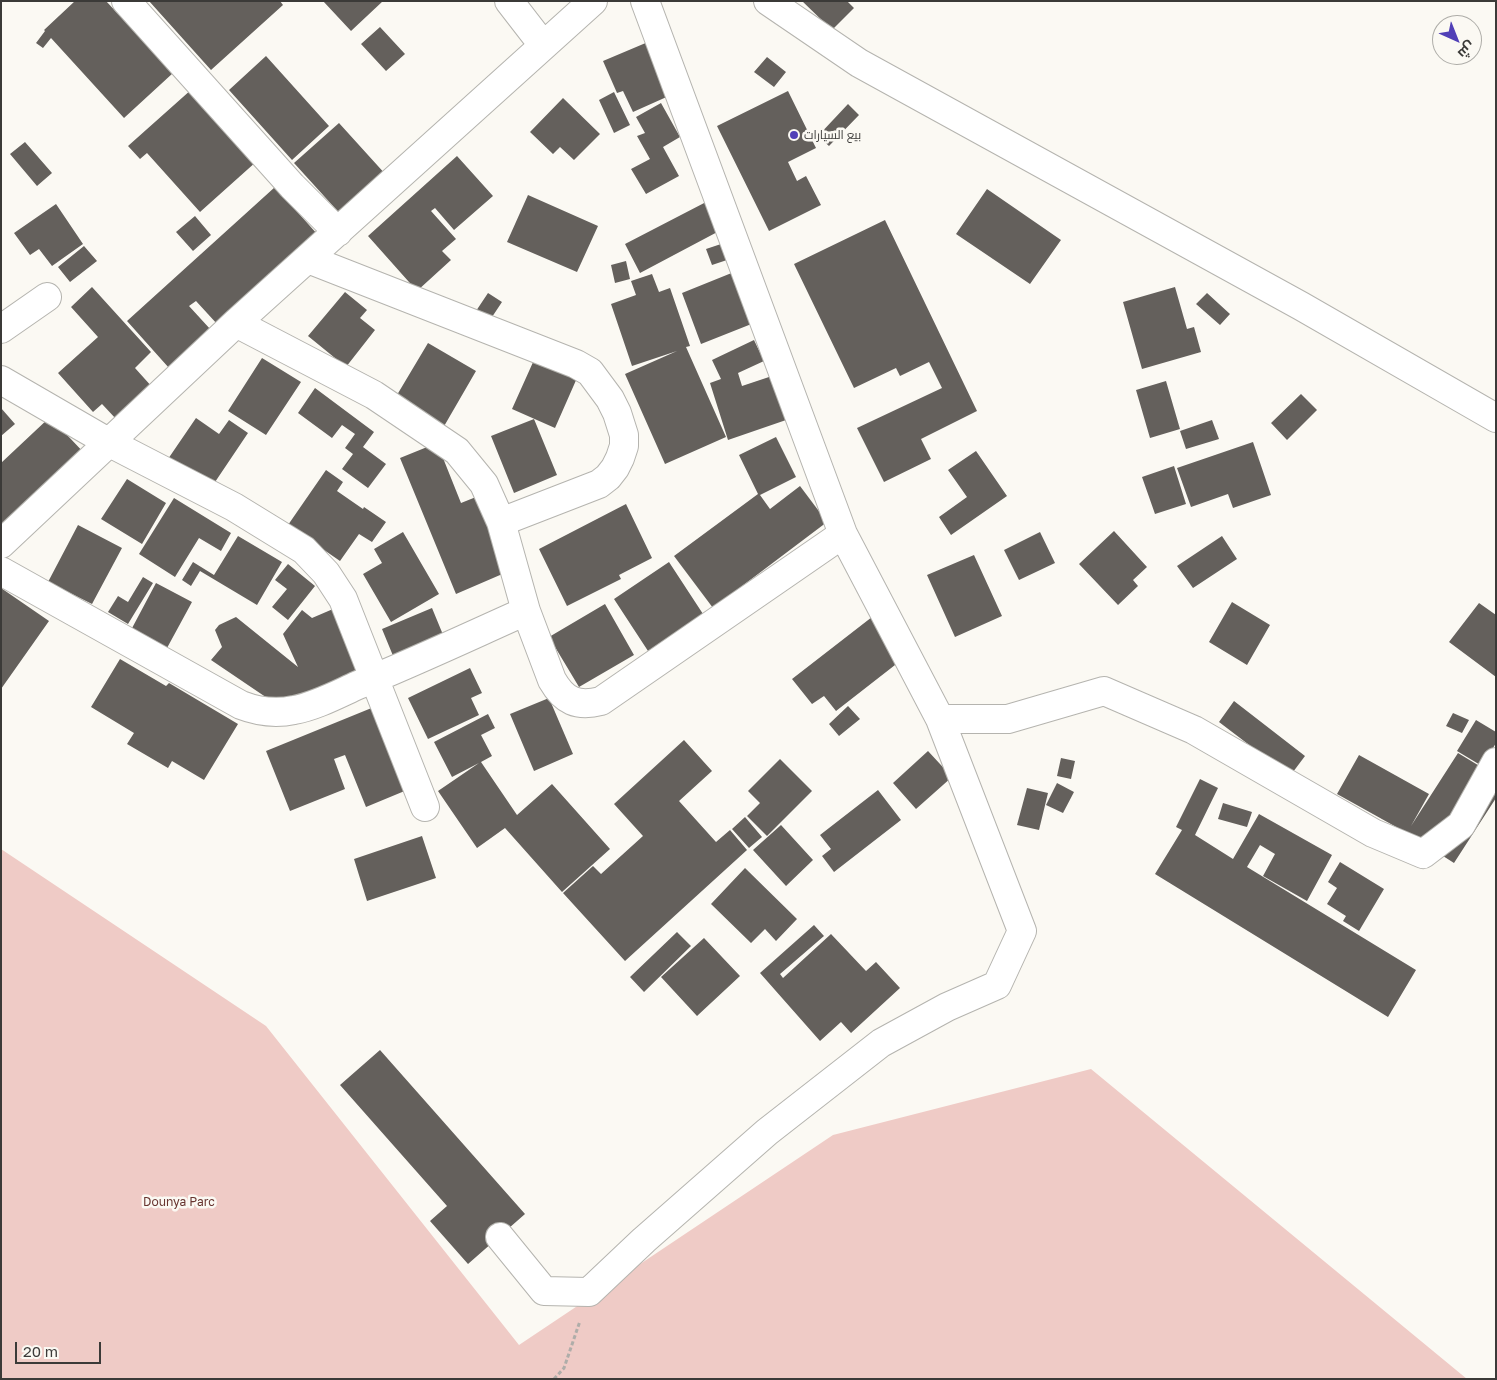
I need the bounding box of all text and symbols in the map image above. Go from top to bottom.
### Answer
north arrow [1432,15,1482,65]
text: ش [1455,38,1479,63]
place label: بيع السيارات [804,128,861,142]
marker: بيع السيارات [788,129,800,141]
park label: Dounya Parc [143,1195,215,1209]
scale bar [18,1332,104,1364]
text: 20 m [23,1342,58,1360]

